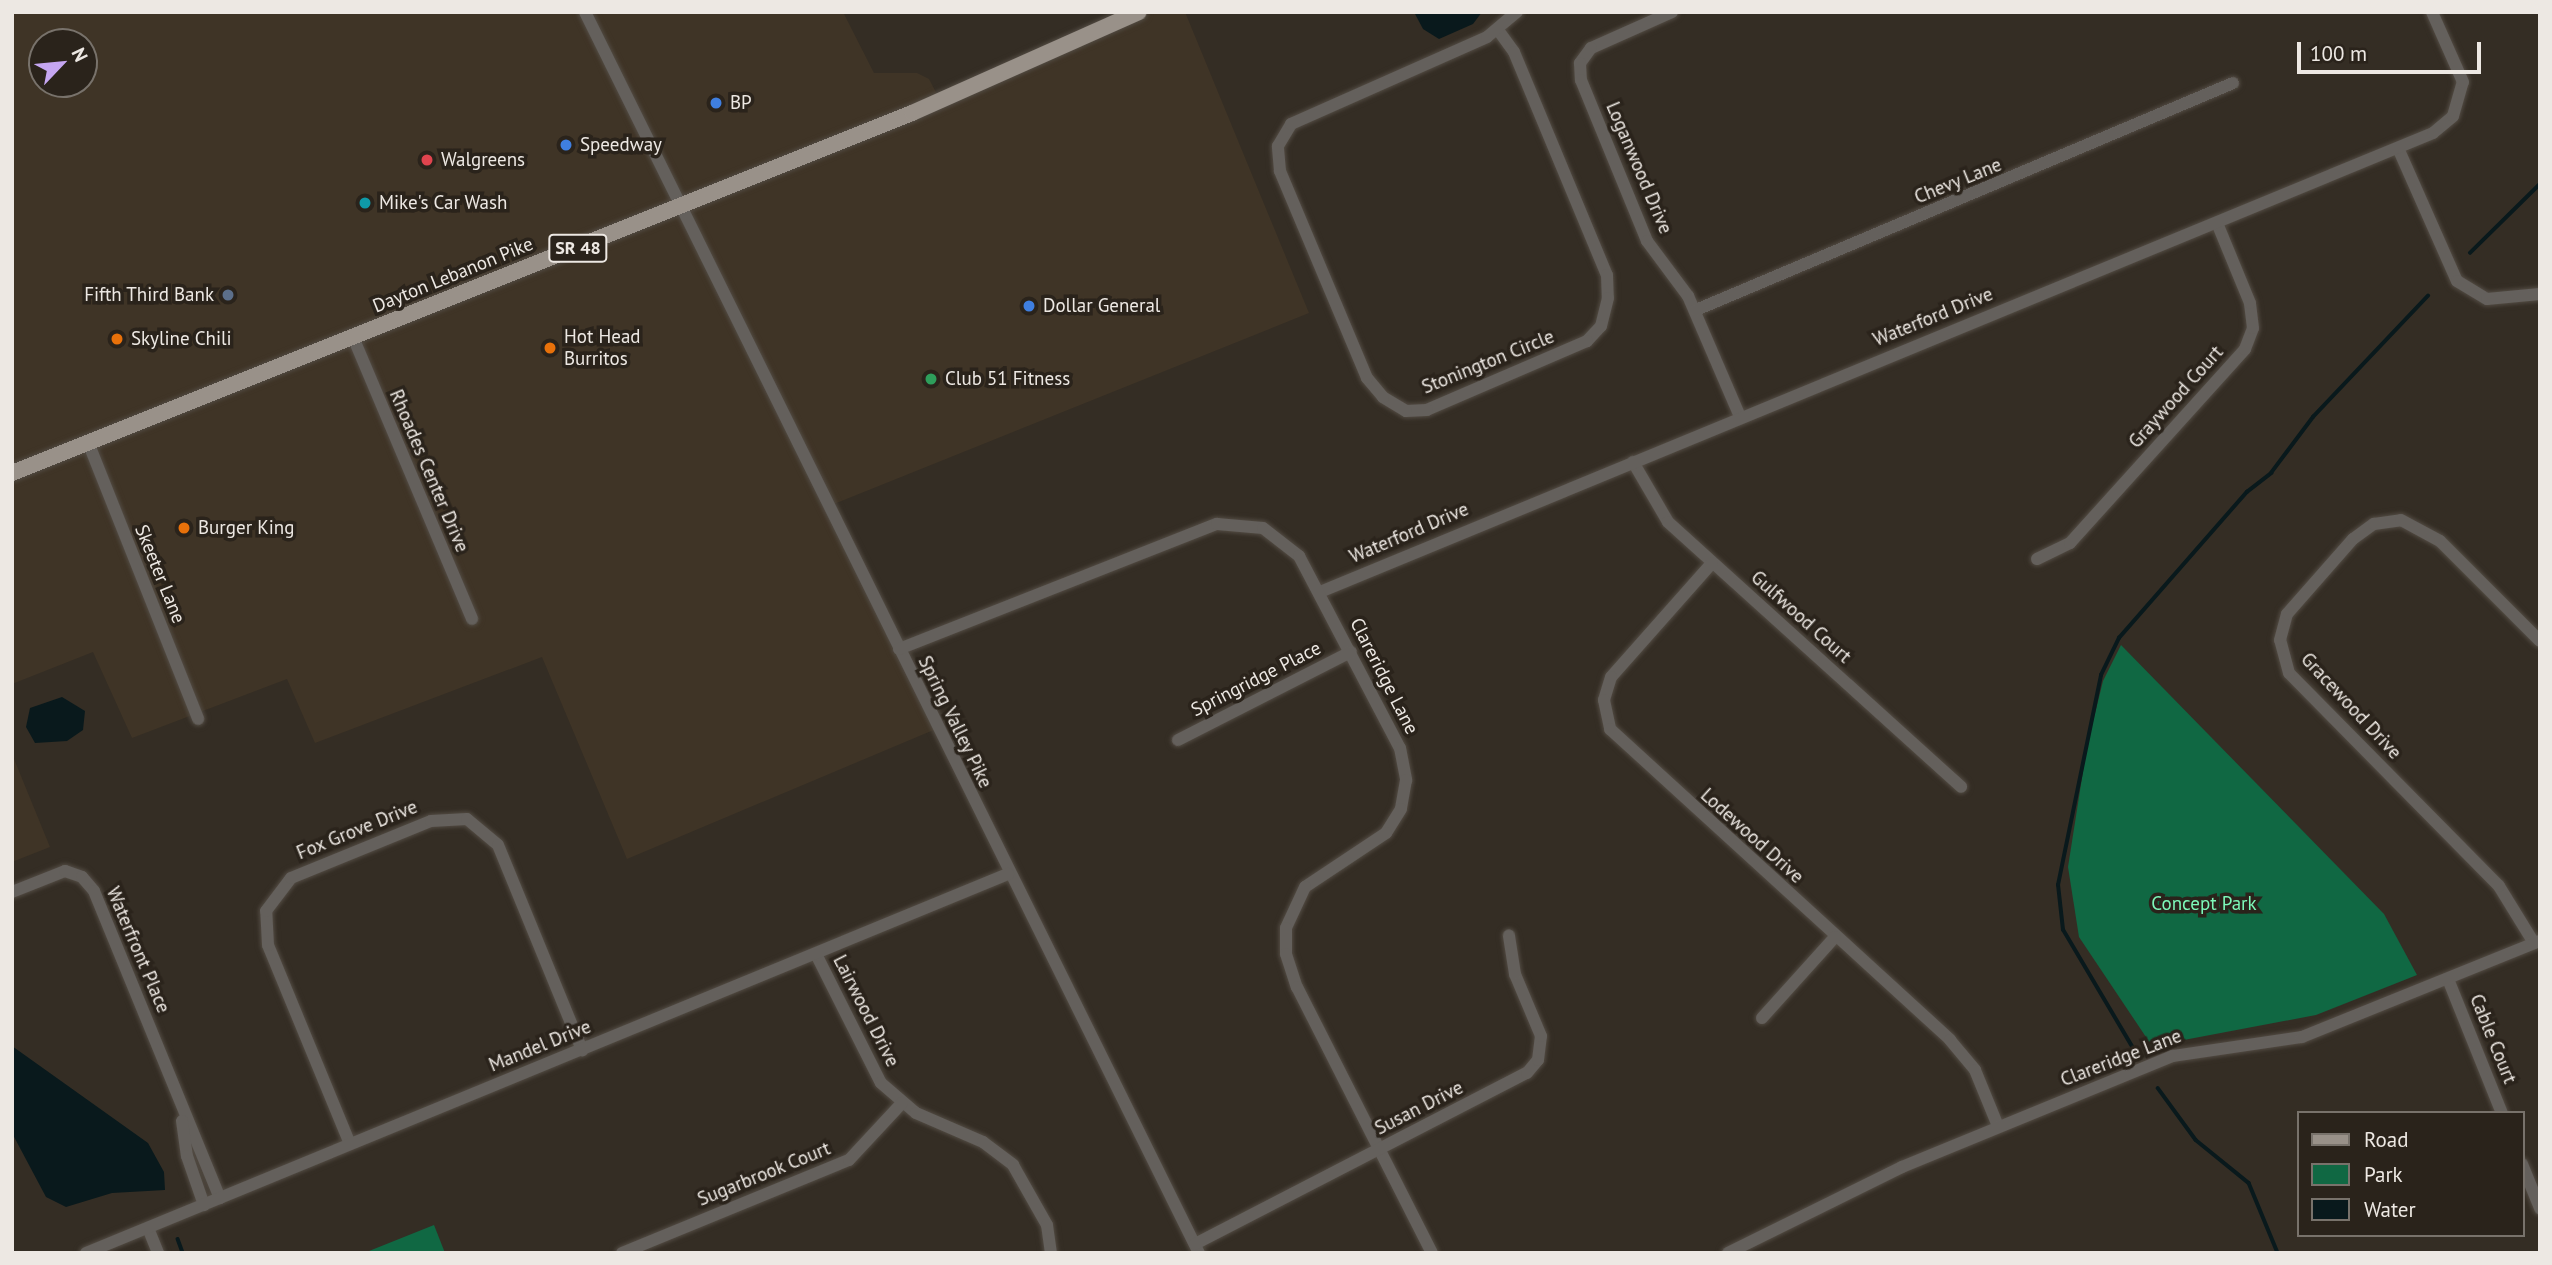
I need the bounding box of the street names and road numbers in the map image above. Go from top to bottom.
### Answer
street label: Loganwood Drive [1601,99,1677,237]
street label: Chevy Lane [1911,153,2005,209]
street label: Dayton Lebanon Pike [369,232,537,318]
road number: SR 48 [548,234,608,262]
street label: Waterford Drive [1870,283,1996,351]
street label: Stonington Circle [1419,325,1557,399]
street label: Graywood Court [2124,341,2228,453]
street label: Rhoades Center Drive [384,386,474,556]
street label: Waterford Drive [1346,498,1472,568]
street label: Skeeter Lane [130,521,190,627]
street label: Gulfwood Court [1746,566,1856,668]
street label: Clareridge Lane [1345,614,1423,738]
street label: Springridge Place [1187,636,1325,722]
street label: Gracewood Drive [2296,648,2406,764]
street label: Spring Valley Pike [913,652,997,792]
street label: Lodewood Drive [1696,784,1808,888]
street label: Fox Grove Drive [293,795,421,865]
street label: Waterfront Place [101,884,175,1016]
street label: Lairwood Drive [828,951,904,1071]
street label: Cable Court [2465,991,2521,1087]
street label: Mandel Drive [486,1015,594,1077]
street label: Clareridge Lane [2057,1025,2185,1091]
street label: Susan Drive [1371,1076,1467,1140]
street label: Sugarbrook Court [694,1137,834,1211]

